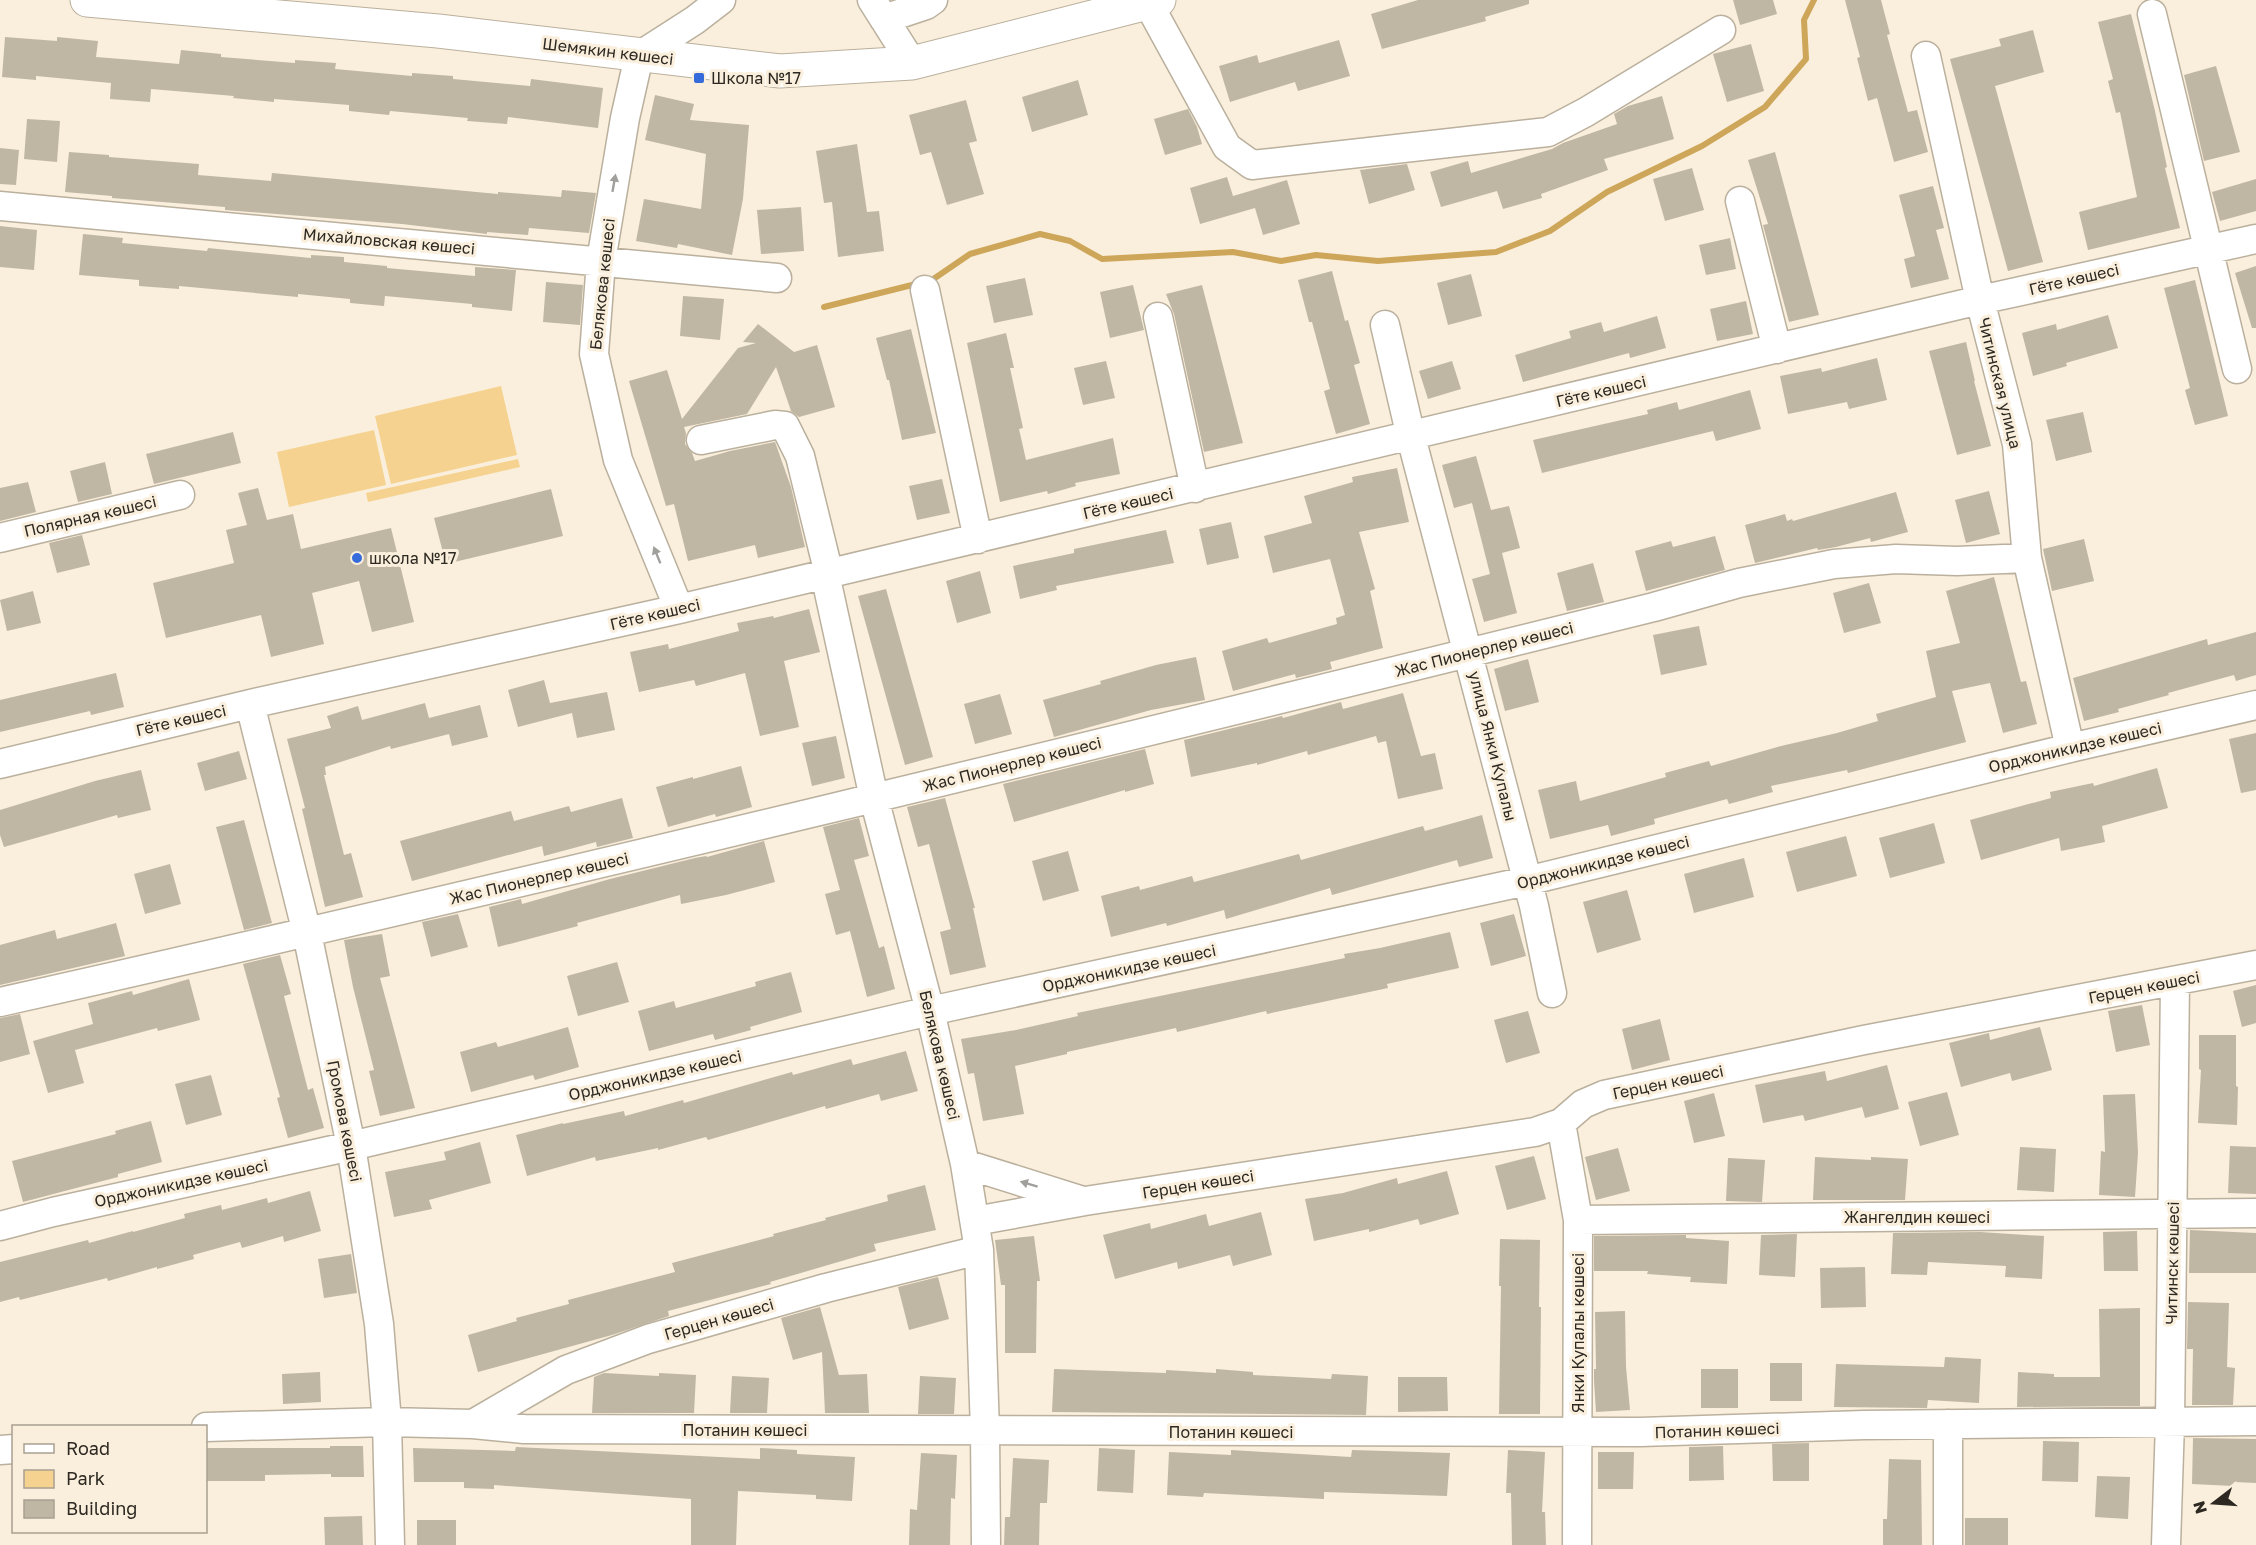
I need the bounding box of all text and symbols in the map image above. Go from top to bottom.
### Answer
street label: Шемякин көшесі [541,33,675,69]
place label: Школа №17 [711,68,801,88]
marker: Школа №17 [692,71,706,85]
one-way arrow [610,173,619,192]
street label: Белякова көшесі [585,217,619,351]
street label: Михайловская көшесі [302,224,476,258]
street label: Гёте көшесі [2027,259,2121,299]
street label: Читинская улица [1974,315,2026,451]
street label: Гёте көшесі [1554,371,1648,411]
street label: Гёте көшесі [1081,483,1175,523]
street label: Полярная көшесі [22,491,158,541]
one-way arrow [652,546,661,564]
place label: школа №17 [369,548,456,568]
marker: школа №17 [350,551,364,565]
street label: Гёте көшесі [608,594,702,634]
street label: Жас Пионерлер көшесі [1393,617,1575,681]
street label: улица Янки Купалы [1465,669,1521,823]
street label: Гёте көшесі [134,700,228,740]
street label: Орджоникидзе көшесі [1987,717,2163,777]
street label: Жас Пионерлер көшесі [921,732,1103,796]
street label: Орджоникидзе көшесі [1515,831,1691,893]
street label: Жас Пионерлер көшесі [447,848,631,908]
street label: Орджоникидзе көшесі [1040,940,1218,996]
street label: Герцен көшесі [2087,966,2201,1008]
street label: Белякова көшесі [915,988,965,1122]
street label: Орджоникидзе көшесі [567,1045,743,1105]
street label: Громова көшесі [323,1058,367,1184]
street label: Герцен көшесі [1611,1060,1725,1104]
street label: Орджоникидзе көшесі [92,1155,270,1211]
street label: Герцен көшесі [1141,1165,1255,1203]
one-way arrow [1020,1179,1038,1188]
street label: Читинск көшесі [2161,1201,2183,1325]
street label: Жангелдин көшесі [1844,1207,1990,1227]
street label: Янки Купалы көшесі [1568,1253,1588,1413]
street label: Герцен көшесі [662,1294,776,1344]
street label: Потанин көшесі [1654,1418,1780,1442]
street label: Потанин көшесі [682,1420,808,1440]
street label: Потанин көшесі [1168,1422,1294,1442]
legend [12,1425,207,1533]
text: Road [66,1437,110,1459]
text: Park [66,1467,105,1489]
north arrow [2184,1473,2244,1533]
text: Building [66,1497,137,1519]
text: N [2188,1499,2211,1516]

